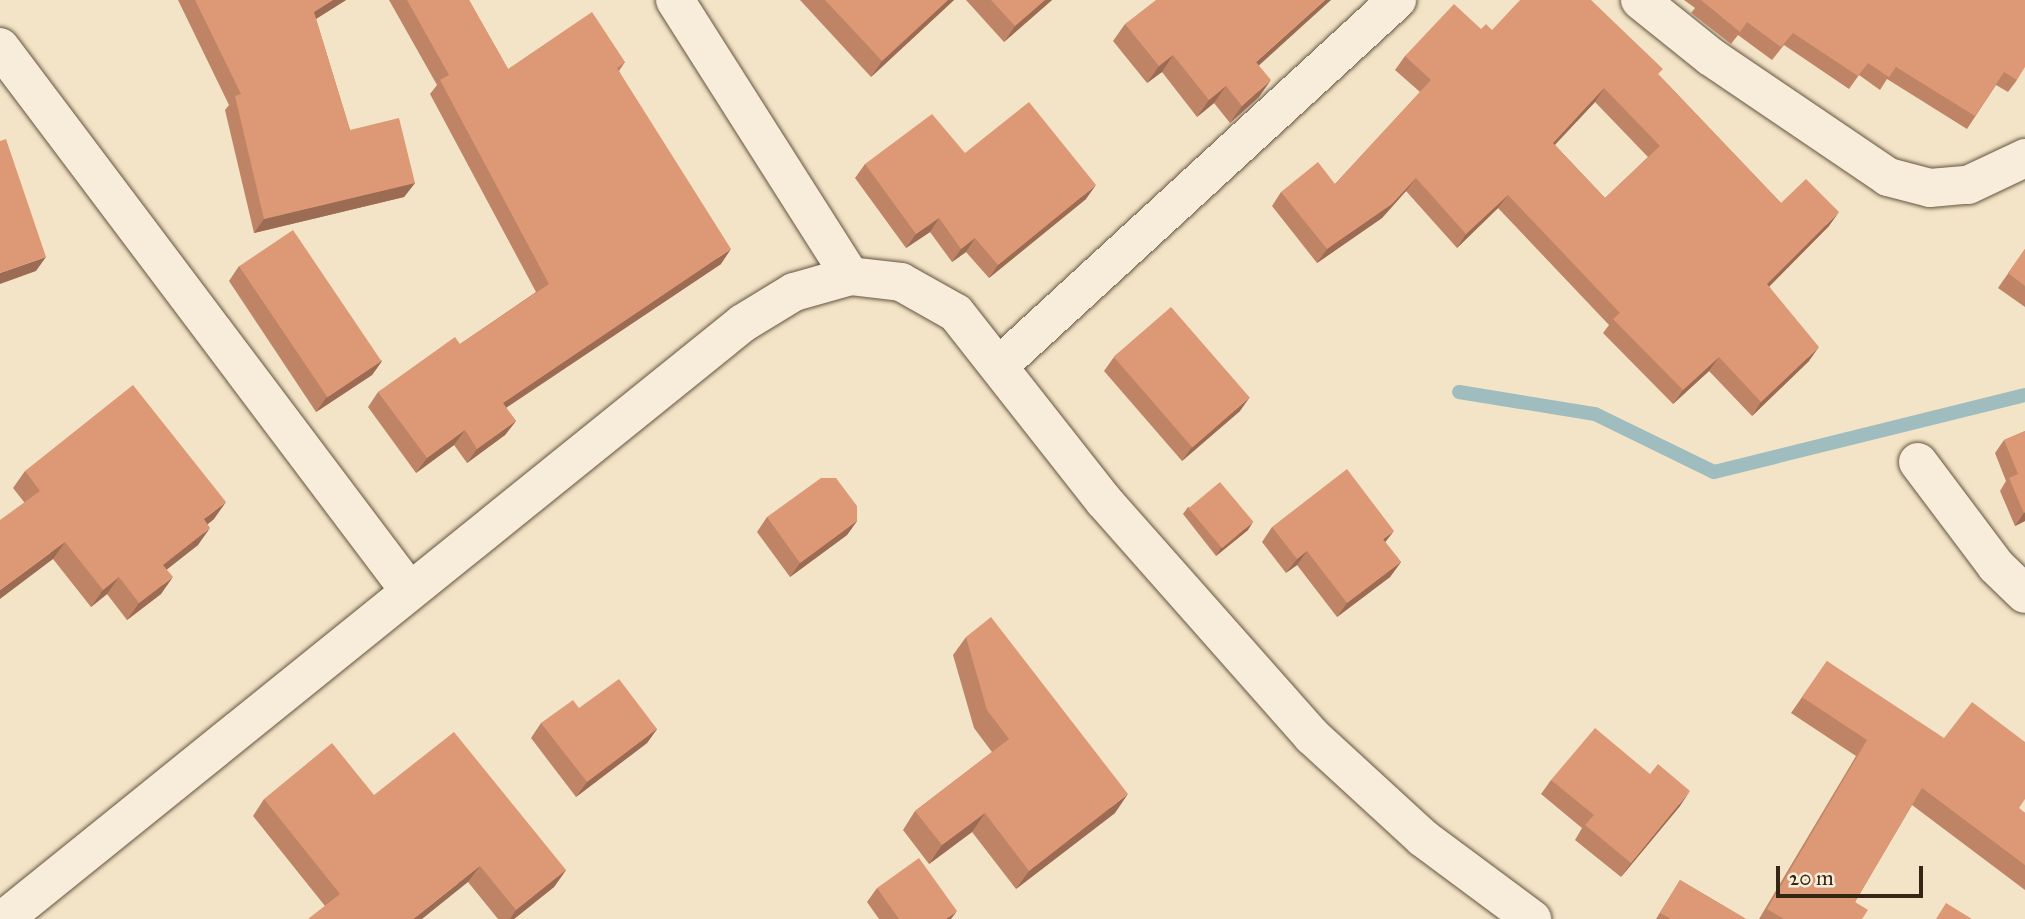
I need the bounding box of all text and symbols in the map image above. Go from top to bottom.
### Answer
scale bar [1780,852,1927,896]
text: 20 m [1789,865,1834,891]

